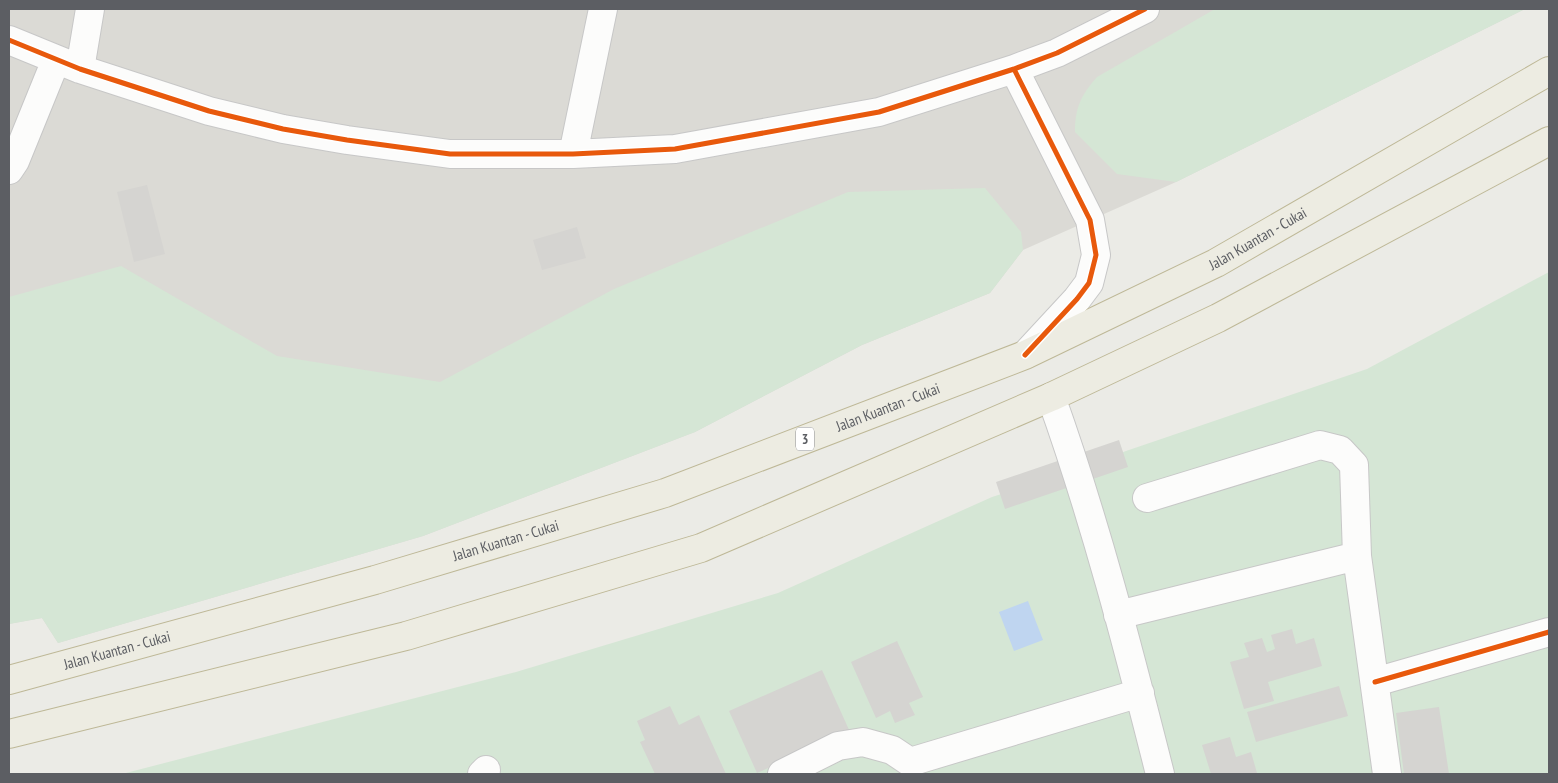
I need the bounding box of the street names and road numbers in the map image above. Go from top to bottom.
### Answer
street label: Jalan Kuantan - Cukai [1205,203,1310,274]
street label: Jalan Kuantan - Cukai [832,379,942,436]
road number: 3 [796,428,814,450]
street label: Jalan Kuantan - Cukai [449,515,561,565]
street label: Jalan Kuantan - Cukai [60,626,172,674]

